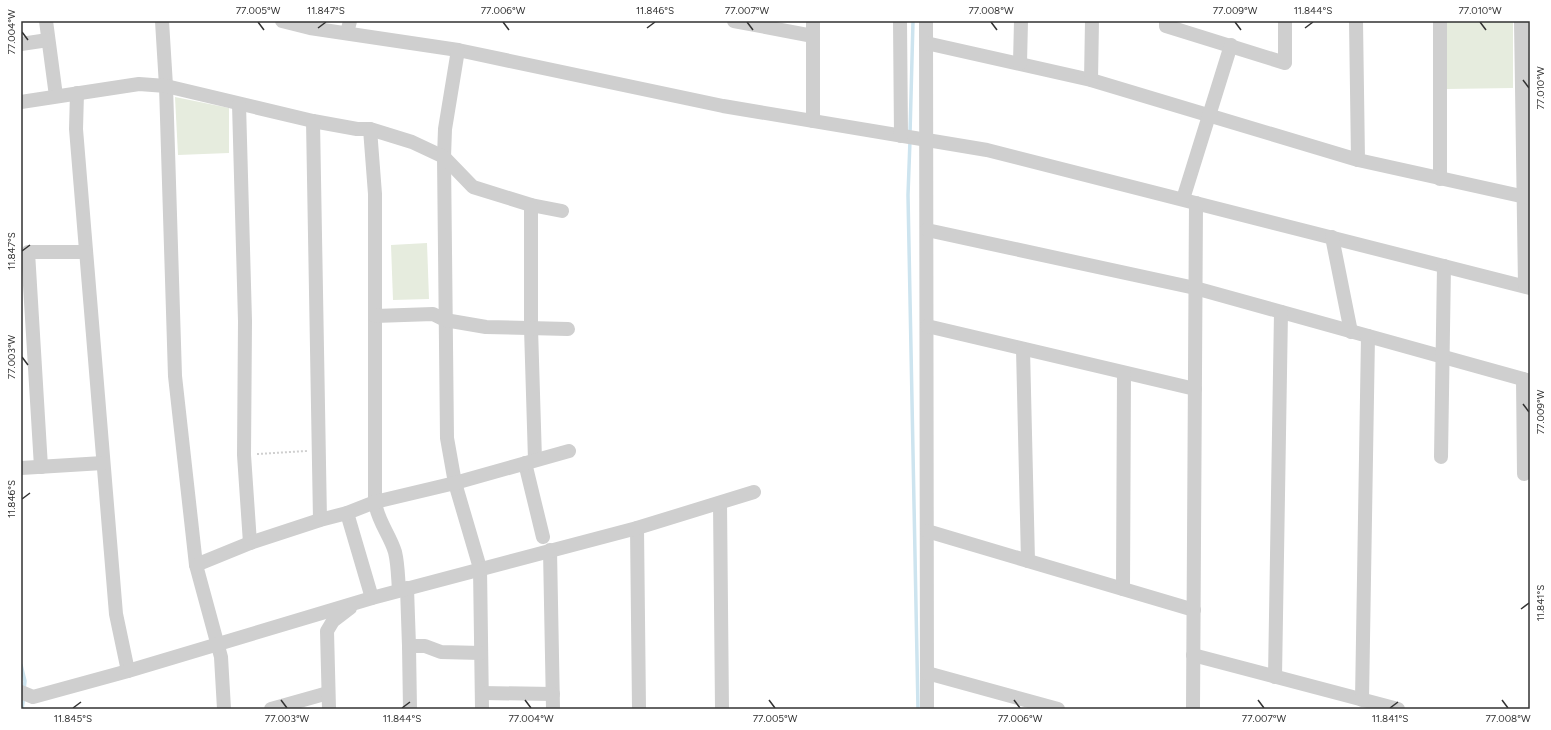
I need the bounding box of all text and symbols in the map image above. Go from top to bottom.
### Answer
text: 77.005°W [236,4,281,17]
text: 11.847°S [307,4,345,17]
text: 77.006°W [481,4,526,17]
text: 11.846°S [636,4,674,17]
text: 77.007°W [725,4,770,17]
text: 77.008°W [968,4,1014,17]
text: 77.009°W [1213,4,1258,17]
text: 11.844°S [1294,4,1332,17]
text: 77.010°W [1458,4,1502,17]
text: 77.004°W [5,9,18,55]
text: 77.010°W [1534,66,1547,110]
text: 11.847°S [5,232,18,270]
text: 77.003°W [5,334,18,379]
text: 77.009°W [1534,389,1547,434]
text: 11.846°S [5,480,18,518]
text: 11.841°S [1534,585,1547,621]
text: 11.845°S [54,712,92,725]
text: 77.003°W [265,712,310,725]
text: 11.844°S [383,712,421,725]
text: 77.004°W [508,712,554,725]
text: 77.005°W [753,712,798,725]
text: 77.006°W [998,712,1043,725]
text: 77.007°W [1242,712,1287,725]
text: 11.841°S [1372,712,1408,725]
text: 77.008°W [1485,712,1531,725]

